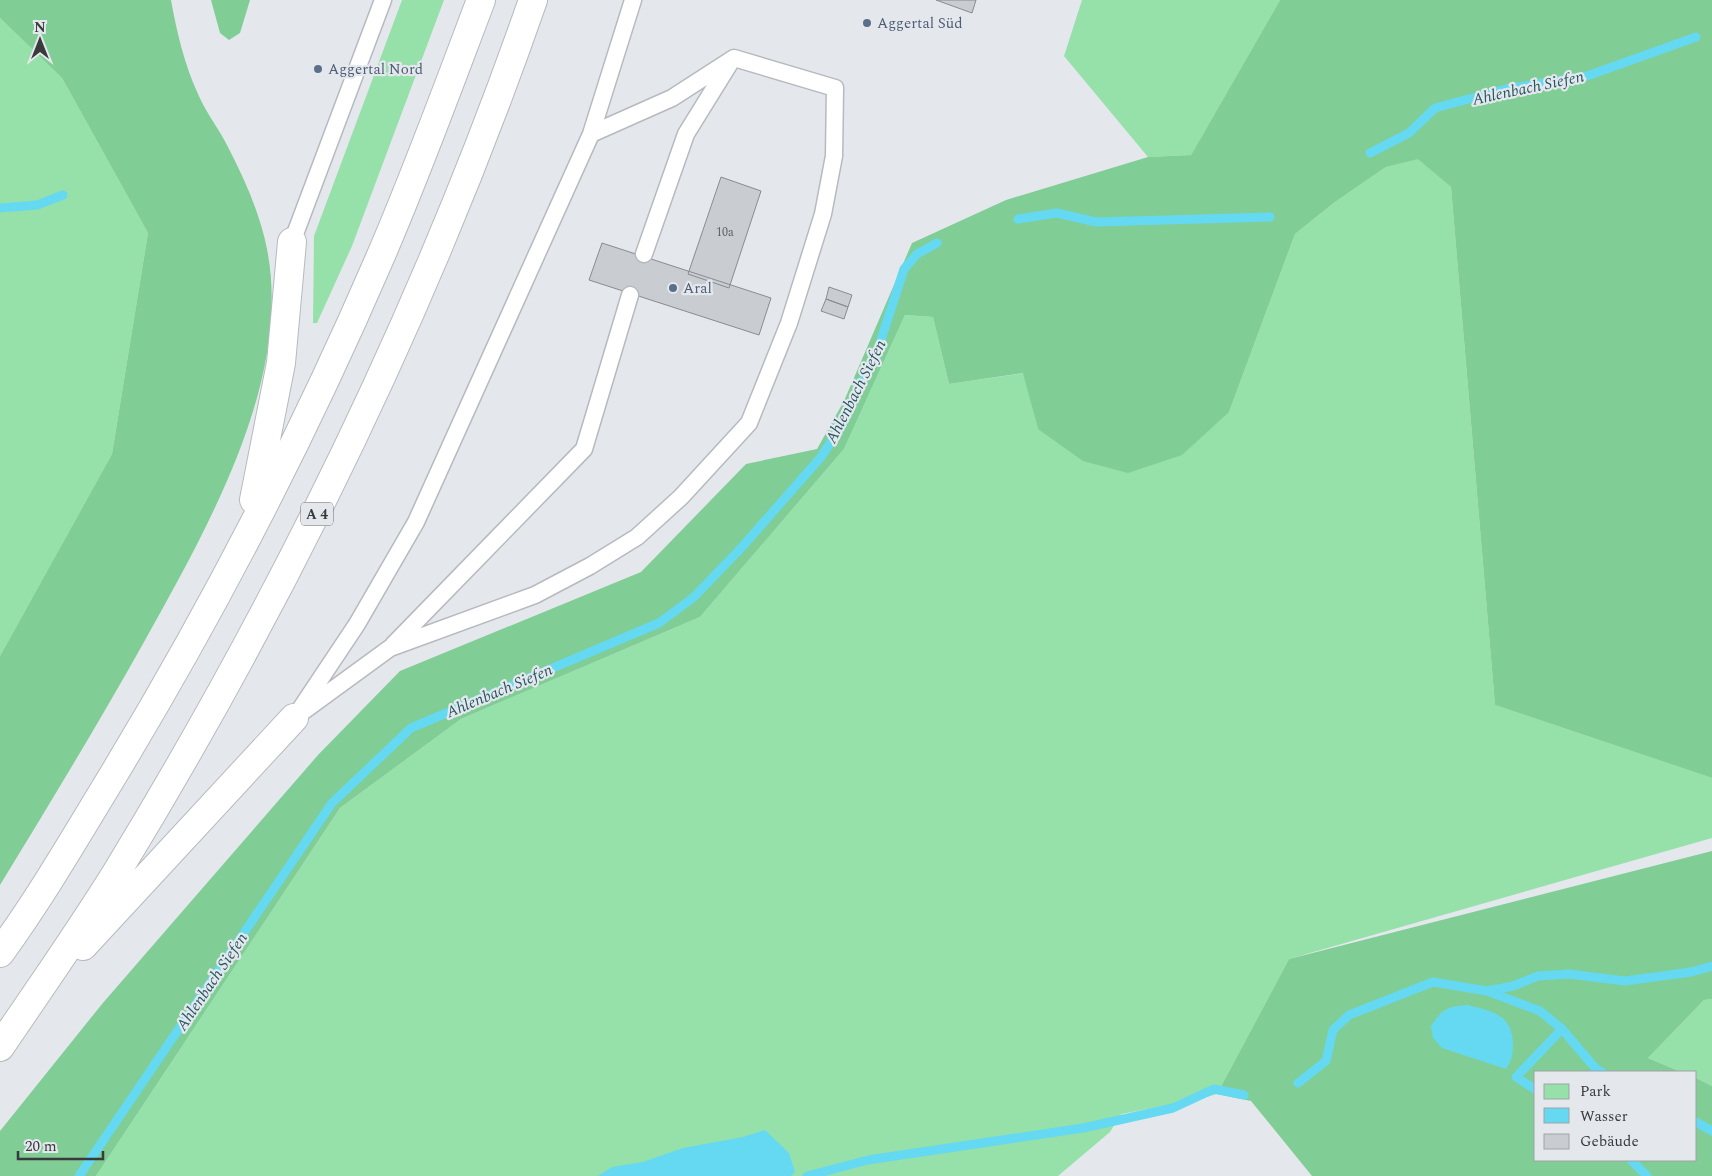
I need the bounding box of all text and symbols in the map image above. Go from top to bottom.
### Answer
place label: Aggertal Süd [877,12,963,35]
north arrow [15,15,65,65]
text: N [34,17,46,38]
marker: Aggertal Süd [861,17,873,29]
place label: Aggertal Nord [328,58,423,81]
marker: Aggertal Nord [312,63,324,75]
water label: Ahlenbach Siefen [1469,64,1587,112]
house number: 10a [716,223,734,242]
place label: Aral [683,277,712,300]
marker: Aral [667,282,679,294]
water label: Ahlenbach Siefen [819,335,893,448]
road number: A 4 [301,502,333,526]
water label: Ahlenbach Siefen [442,657,557,725]
water label: Ahlenbach Siefen [170,927,254,1036]
legend [1534,1071,1697,1161]
text: Park [1580,1080,1611,1103]
text: Wasser [1580,1105,1628,1128]
scale bar [18,1128,102,1160]
text: Gebäude [1580,1130,1639,1153]
text: 20 m [25,1135,57,1158]

